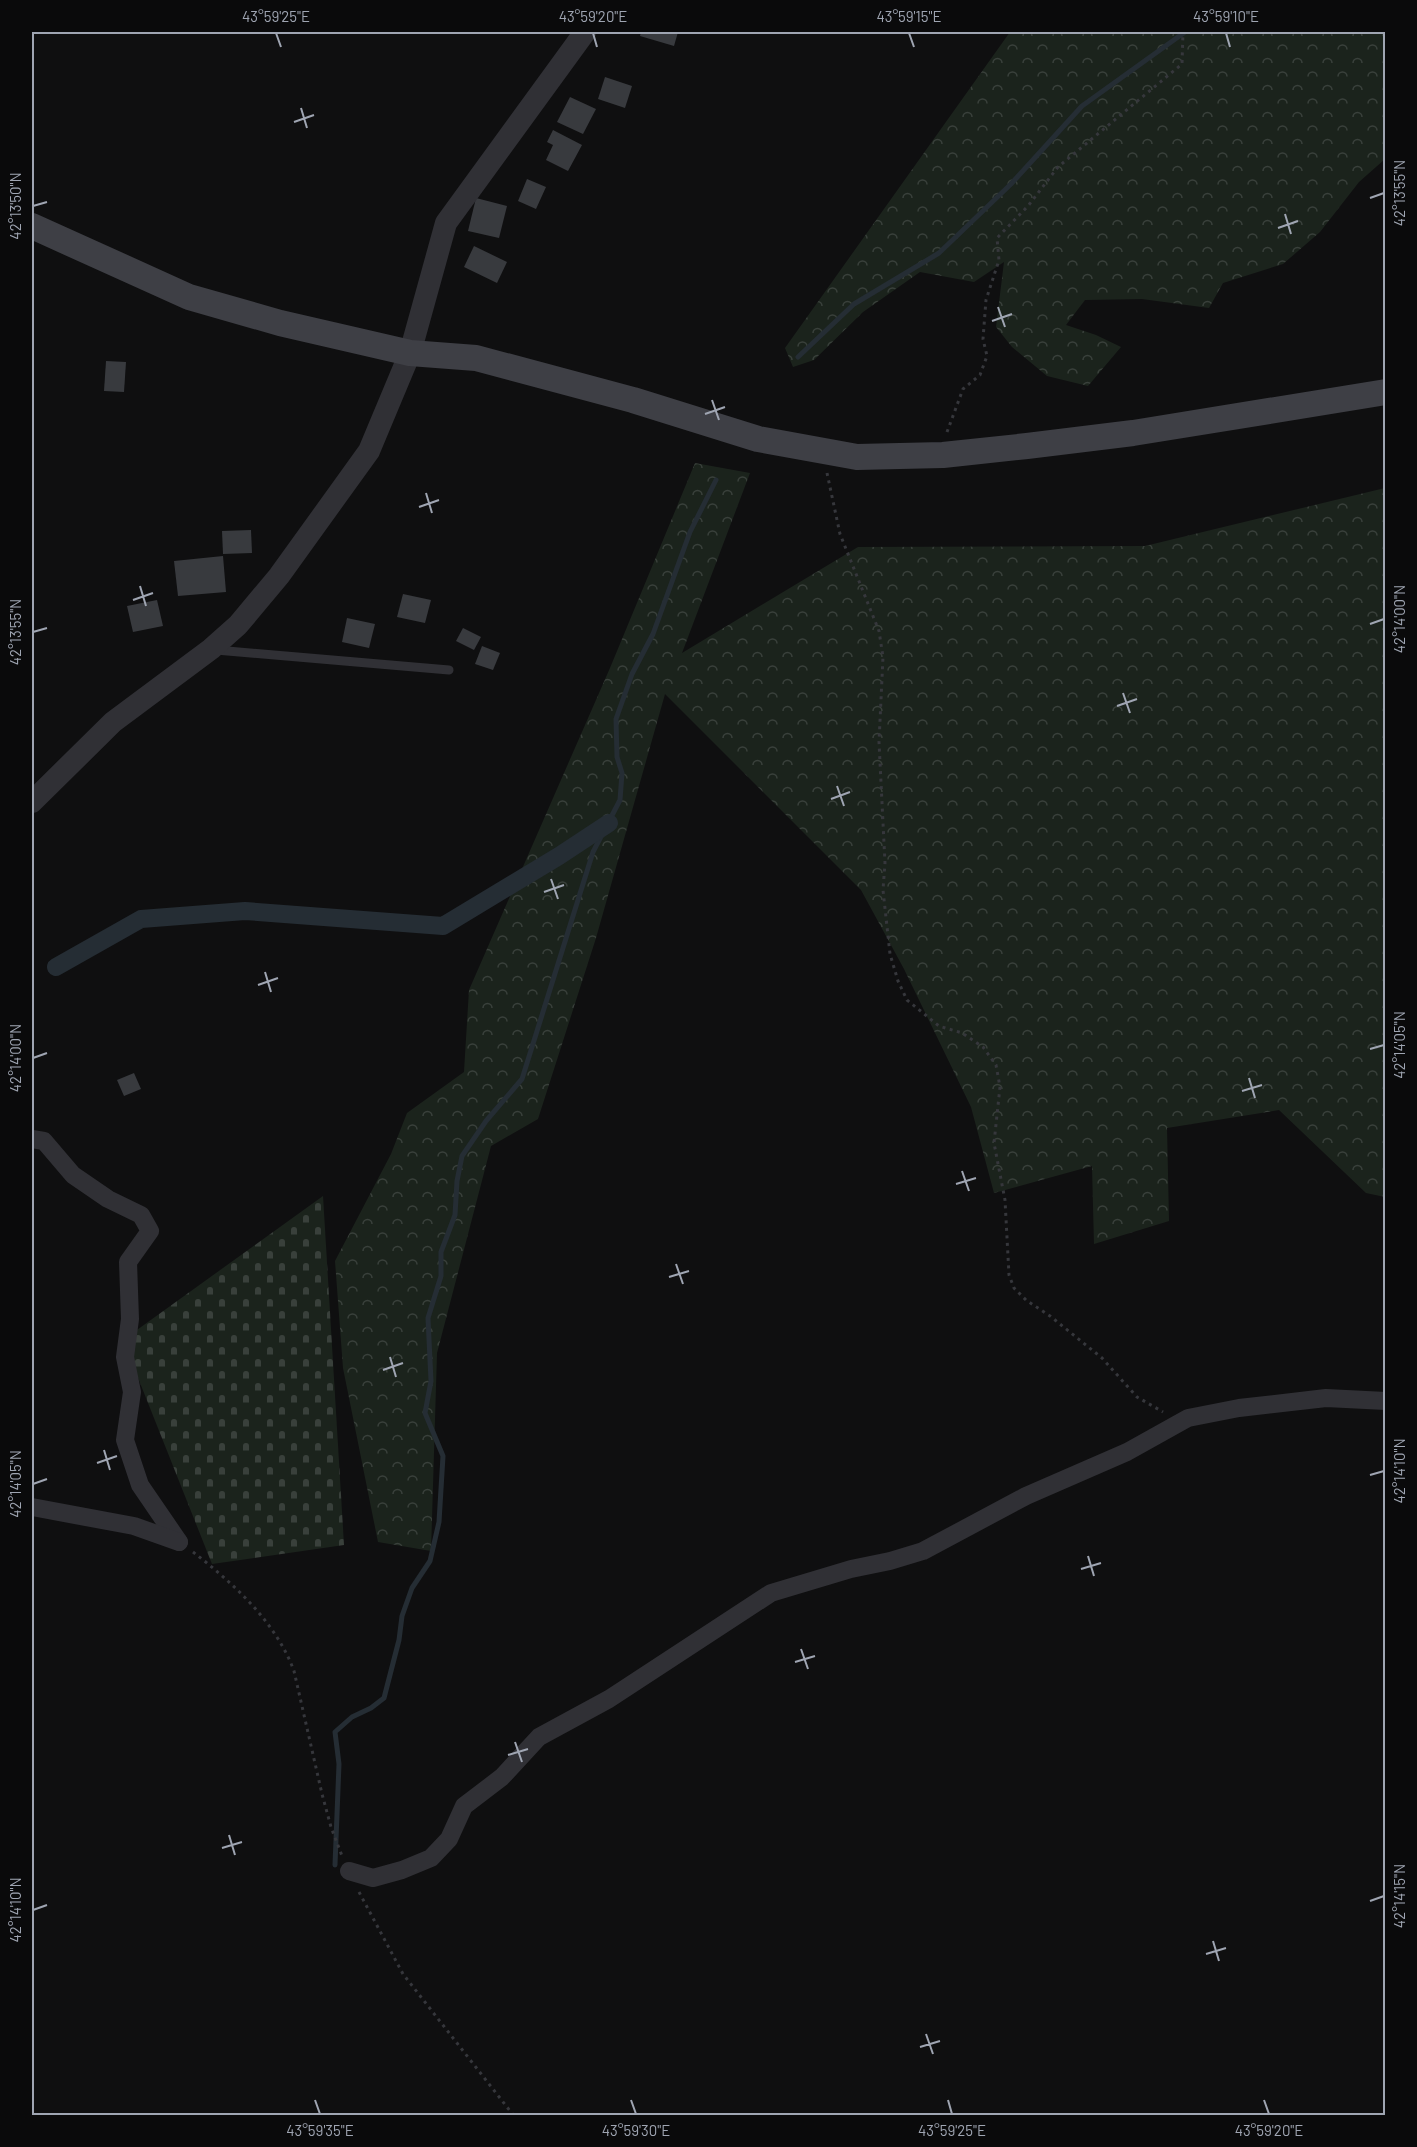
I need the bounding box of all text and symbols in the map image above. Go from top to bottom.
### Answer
text: 43°59'25"E [242,7,310,25]
text: 43°59'20"E [559,7,627,25]
text: 43°59'15"E [876,7,942,25]
text: 43°59'10"E [1193,7,1259,25]
text: 42°13'55"N [1390,160,1408,226]
text: 42°13'50"N [6,172,24,240]
text: 42°14'00"N [1390,585,1408,653]
text: 42°13'55"N [6,599,24,665]
text: 42°14'05"N [1390,1011,1408,1079]
text: 42°14'00"N [6,1024,24,1092]
text: 42°14'10"N [1390,1438,1408,1504]
text: 42°14'05"N [6,1450,24,1518]
text: 42°14'15"N [1390,1864,1408,1928]
text: 42°14'10"N [6,1877,24,1943]
text: 43°59'35"E [286,2121,354,2139]
text: 43°59'30"E [602,2121,670,2139]
text: 43°59'25"E [918,2121,986,2139]
text: 43°59'20"E [1235,2121,1303,2139]

